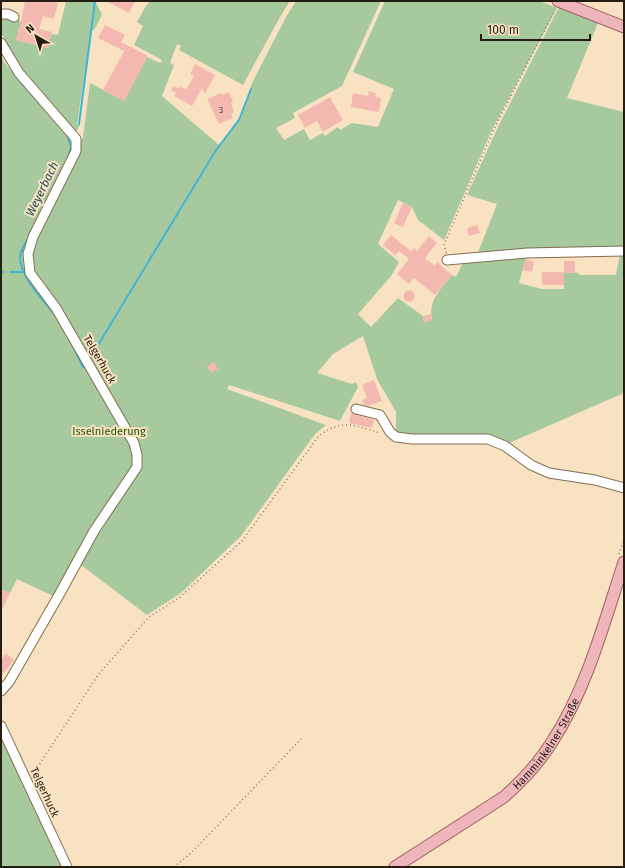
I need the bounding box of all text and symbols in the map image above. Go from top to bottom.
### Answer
north arrow [16,16,56,56]
scale bar [481,16,590,42]
text: N [23,21,37,36]
text: 100 m [487,23,519,37]
house number: 3 [219,105,223,115]
water label: Weyerbach [23,159,61,219]
street label: Telgerhuck [80,333,119,386]
park label: Isselniederung [72,425,146,438]
street label: Hamminkelner Straße [510,696,582,792]
street label: Telgerhuck [27,765,62,820]

